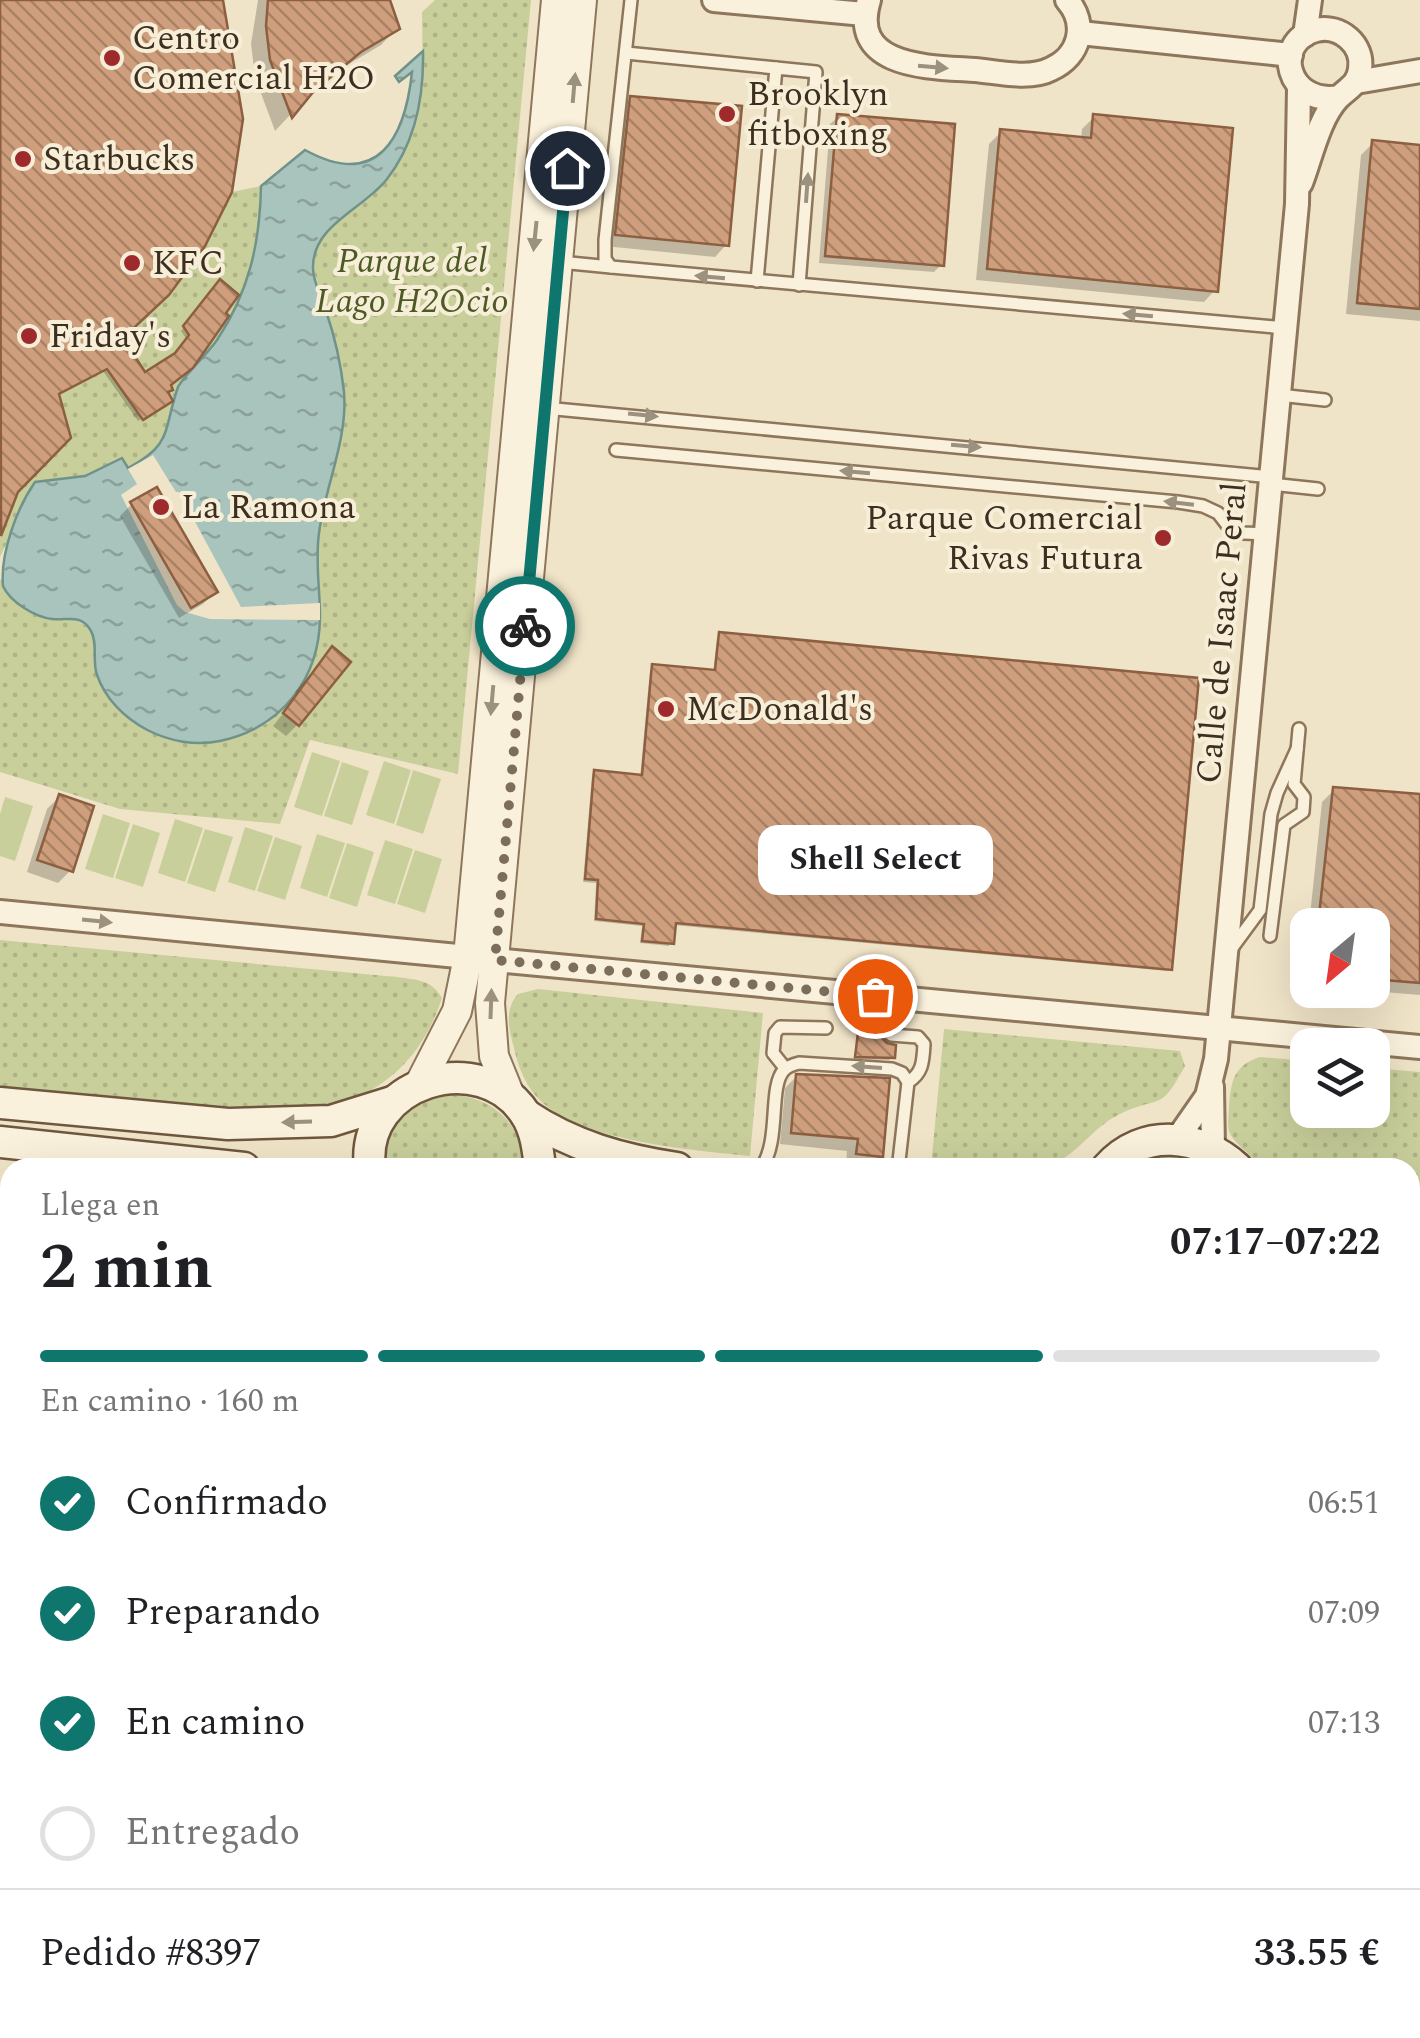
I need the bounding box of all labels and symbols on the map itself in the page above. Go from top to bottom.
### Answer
place label: Centro Comercial H2O [132,12,375,105]
marker: Centro Comercial H2O [101,47,123,69]
one-way arrow [918,59,949,75]
place label: Brooklyn fitboxing [747,68,889,161]
one-way arrow [567,71,583,103]
marker: Brooklyn fitboxing [716,103,738,125]
pin [525,126,610,211]
place label: Starbucks [43,133,195,186]
marker: Starbucks [12,148,34,170]
one-way arrow [799,171,815,203]
one-way arrow [526,221,542,253]
park label: Parque del Lago H2Ocio [315,235,509,328]
place label: KFC [152,237,224,290]
marker: KFC [121,252,143,274]
one-way arrow [694,268,725,284]
one-way arrow [1122,307,1154,323]
place label: Friday's [49,310,171,363]
marker: Friday's [18,325,40,347]
one-way arrow [627,407,659,423]
one-way arrow [951,438,983,454]
one-way arrow [839,464,871,480]
street label: Calle de Isaac Peral [1182,480,1262,786]
place label: La Ramona [181,481,356,534]
place label: Parque Comercial Rivas Futura [865,492,1143,585]
one-way arrow [1163,495,1194,511]
marker: La Ramona [150,496,172,518]
marker: Parque Comercial Rivas Futura [1152,527,1174,549]
courier [475,576,575,676]
place label: McDonald's [686,683,873,736]
one-way arrow [484,684,500,716]
marker: McDonald's [655,698,677,720]
callout: Shell Select [758,826,992,896]
north arrow [1290,908,1390,1008]
one-way arrow [82,913,113,929]
pin [833,954,918,1039]
one-way arrow [484,988,500,1019]
one-way arrow [851,1059,883,1075]
one-way arrow [281,1115,313,1131]

